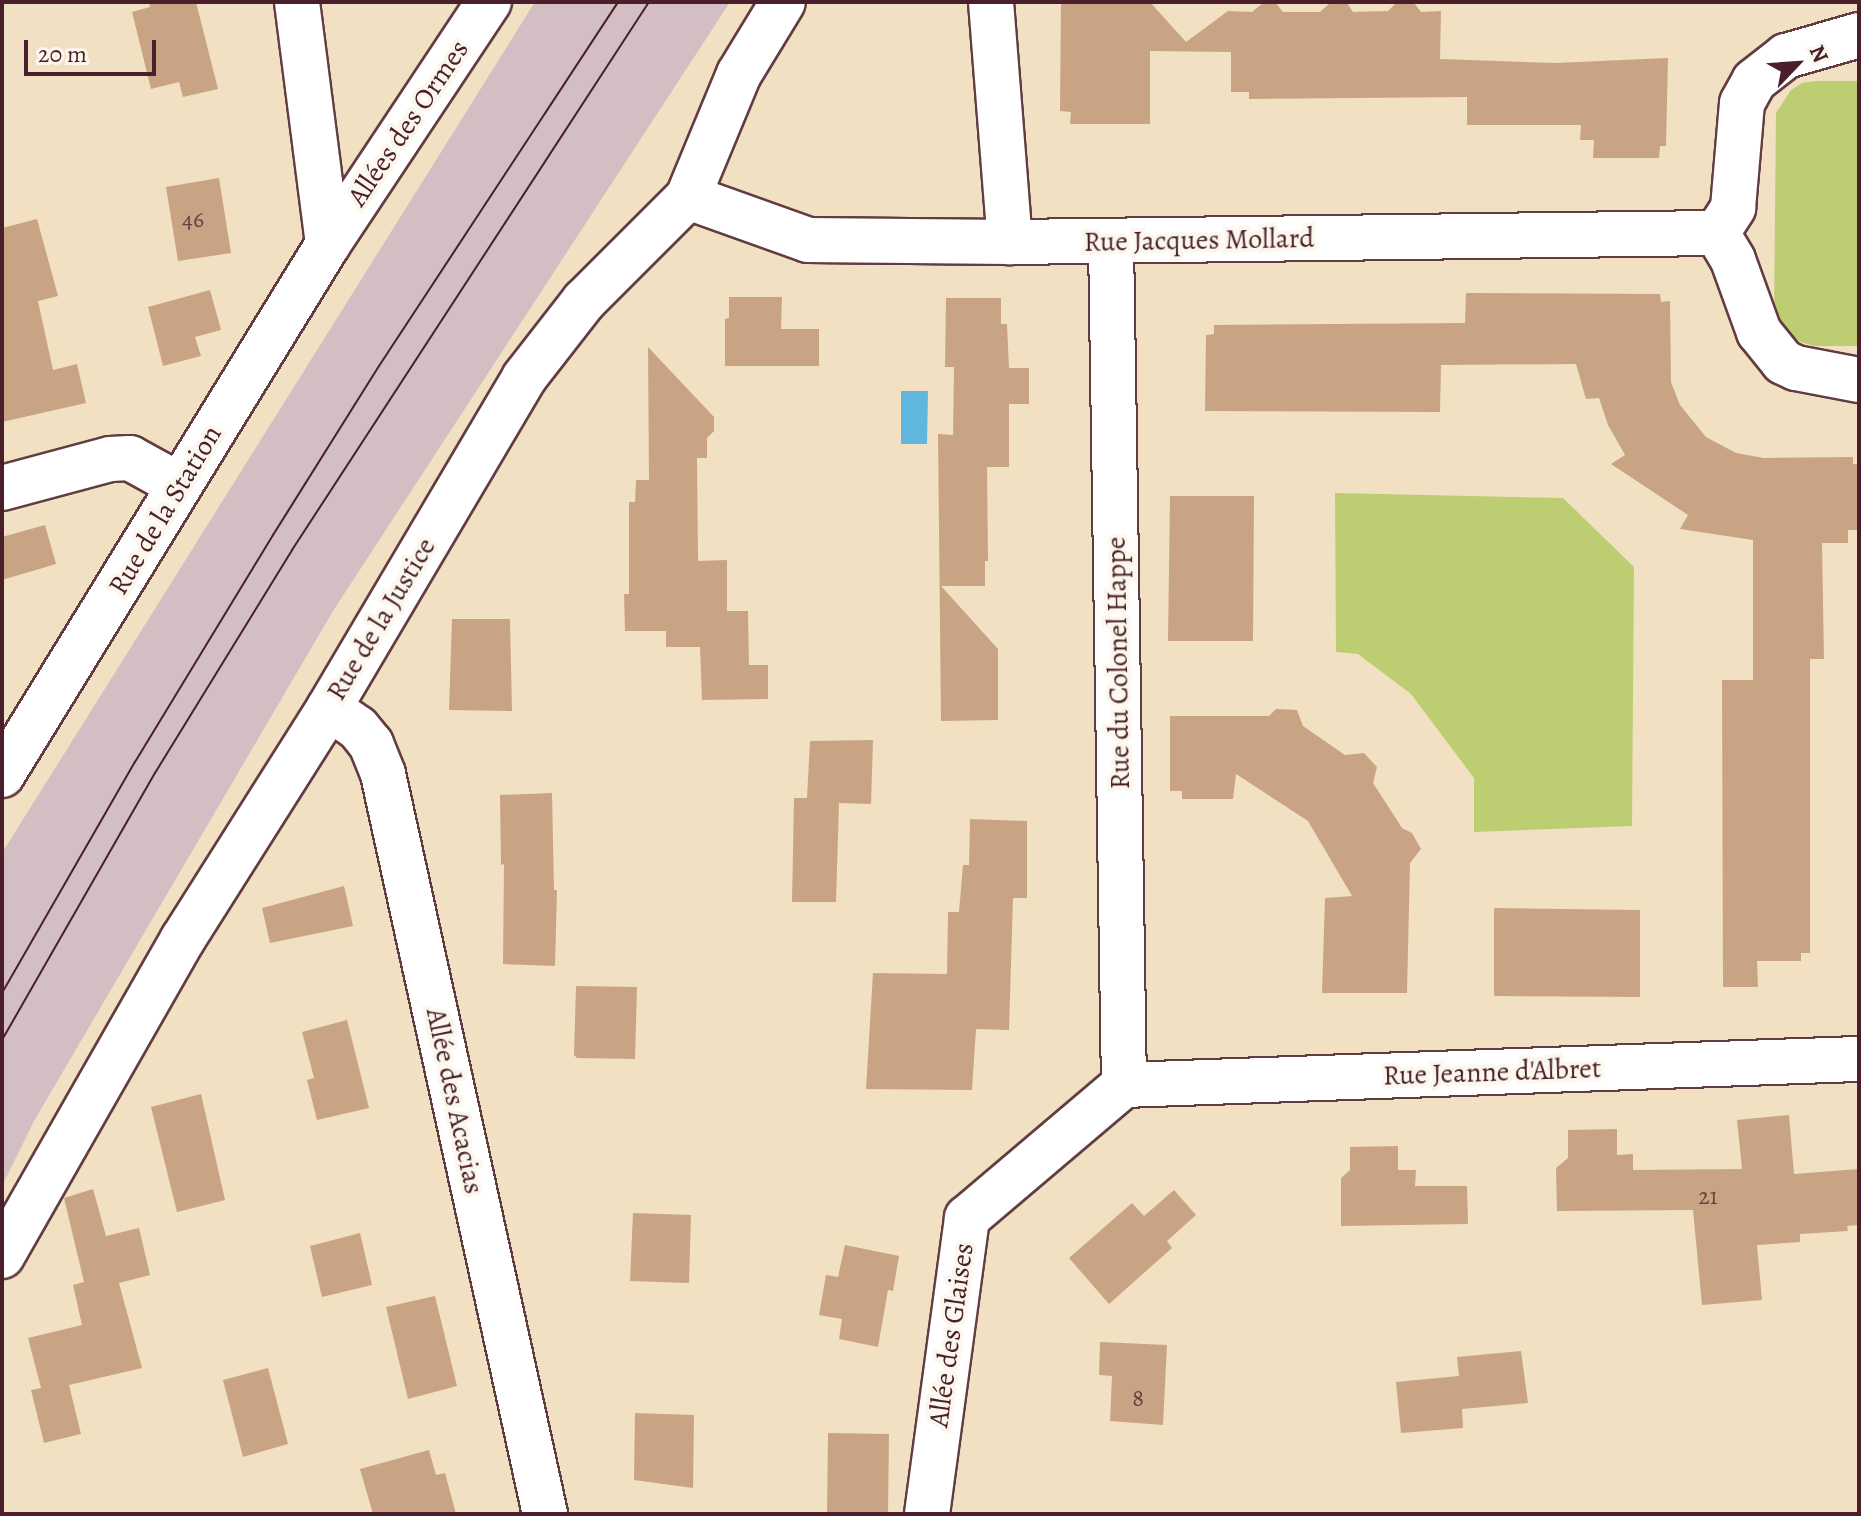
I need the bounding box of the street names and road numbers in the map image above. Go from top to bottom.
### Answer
street label: Allées des Ormes [340,34,476,212]
street label: Rue Jacques Mollard [1083,221,1315,259]
street label: Rue de la Station [101,419,229,601]
street label: Rue de la Justice [319,532,443,706]
street label: Rue du Colonel Happe [1099,536,1137,790]
street label: Allée des Acacias [419,1005,491,1197]
street label: Rue Jeanne d'Albret [1382,1051,1602,1093]
street label: Allée des Glaises [921,1241,981,1429]

